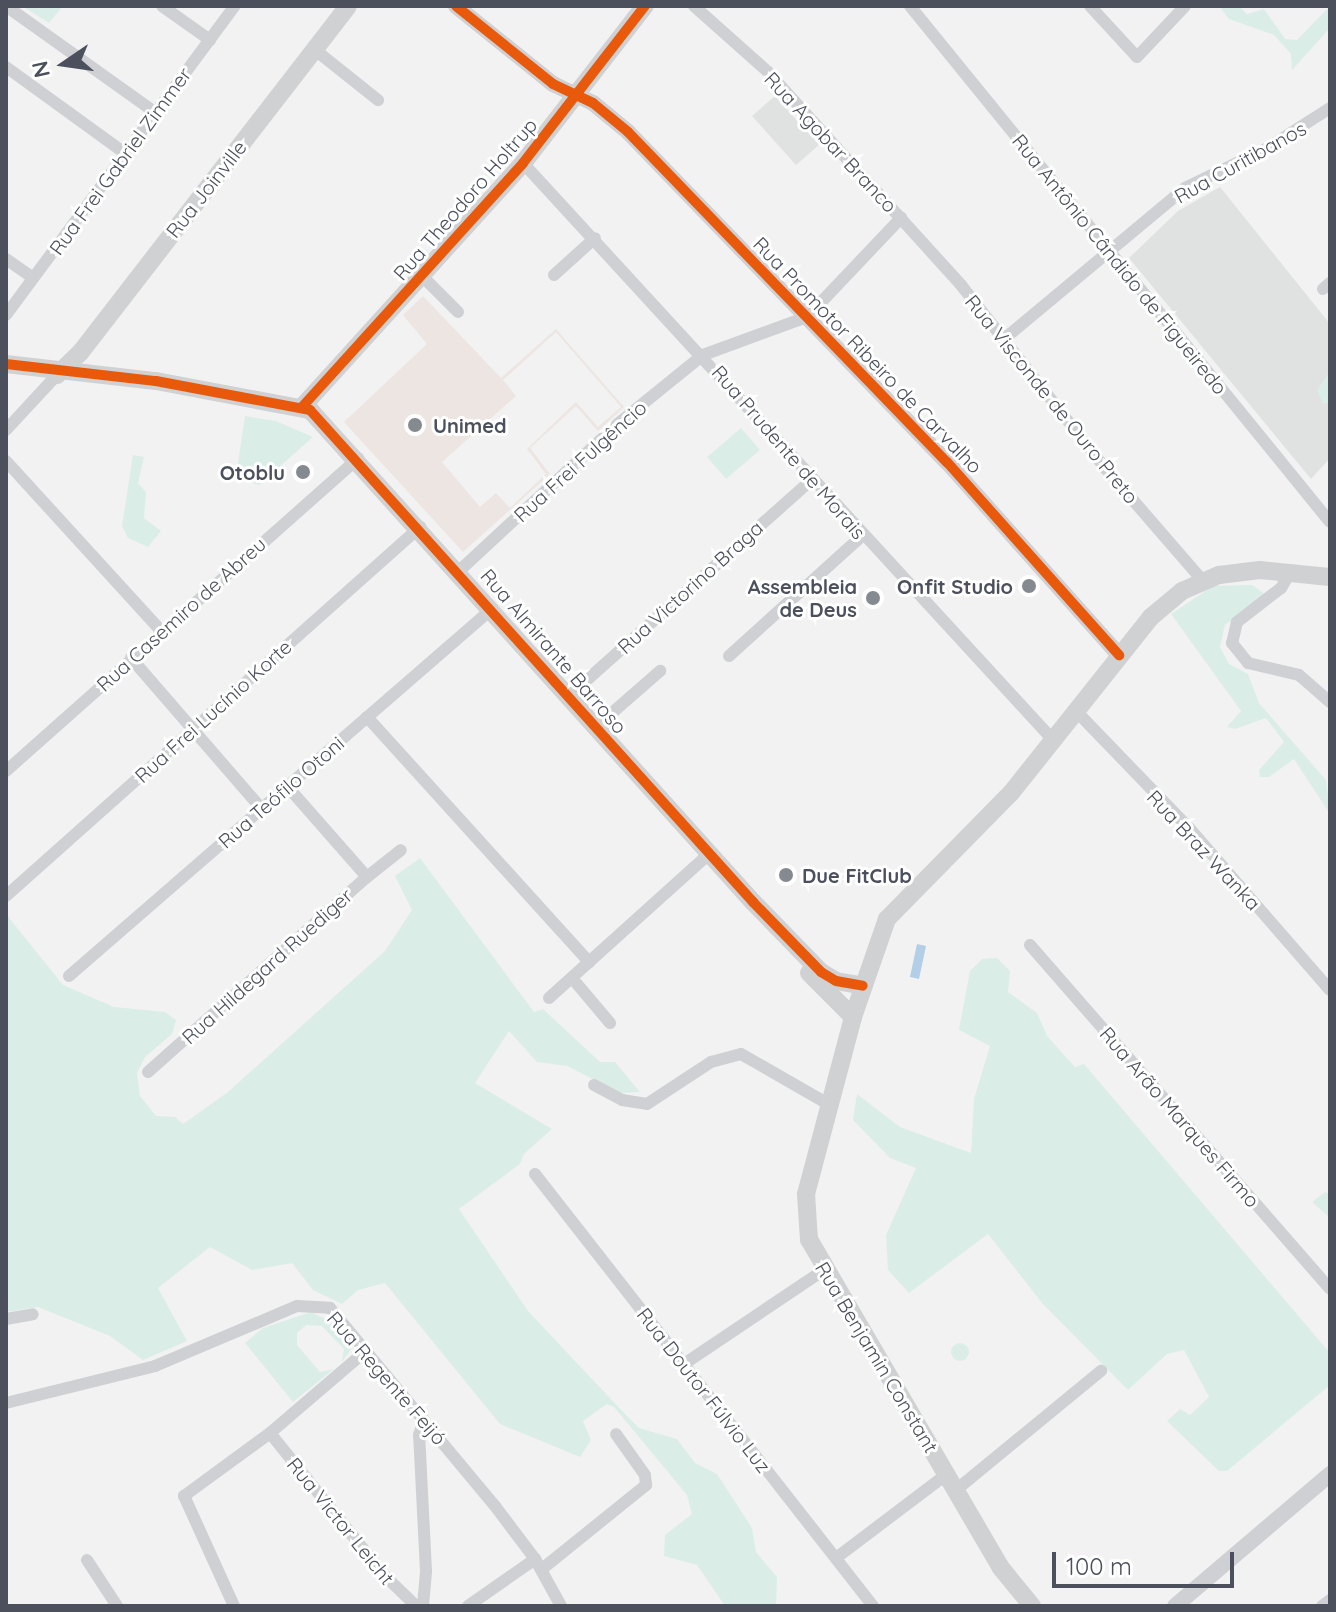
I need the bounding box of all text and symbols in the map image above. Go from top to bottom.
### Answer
north arrow [24,24,104,104]
text: N [25,58,56,80]
street label: Rua Frei Gabriel Zimmer [44,63,196,259]
street label: Rua Agobar Branco [760,67,902,217]
street label: Rua Theodoro Holtrup [388,113,542,285]
street label: Rua Curitibanos [1170,116,1310,208]
street label: Rua Antônio Cândido de Figueiredo [1007,129,1233,399]
street label: Rua Joinville [161,136,251,242]
street label: Rua Promotor Ribeiro de Carvalho [748,232,988,478]
street label: Rua Visconde de Ouro Preto [960,290,1144,508]
street label: Rua Prudente de Morais [707,360,871,544]
street label: Rua Frei Fulgêncio [509,395,651,527]
place label: Unimed [433,413,507,437]
marker: Unimed [404,414,426,436]
place label: Otoblu [220,460,285,484]
marker: Otoblu [292,461,314,483]
street label: Rua Victorino Braga [612,516,768,658]
street label: Rua Casemiro de Abreu [92,532,270,696]
street label: Rua Almirante Barroso [476,564,632,738]
place label: Assembleia de Deus [748,574,857,621]
place label: Onfit Studio [897,574,1013,598]
marker: Onfit Studio [1020,577,1038,595]
marker: Assembleia de Deus [864,589,882,607]
street label: Rua Frei Lucínio Korte [130,634,296,788]
street label: Rua Teófilo Otoni [213,731,349,853]
street label: Rua Braz Wanka [1142,785,1266,915]
place label: Due FitClub [802,863,912,887]
marker: Due FitClub [777,866,795,884]
street label: Rua Hildegard Ruediger [177,883,357,1049]
street label: Rua Arão Marques Firmo [1095,1022,1265,1212]
street label: Rua Benjamin Constant [810,1257,944,1457]
street label: Rua Doutor Fúlvio Luz [632,1303,776,1477]
street label: Rua Regente Feijó [322,1306,452,1450]
street label: Rua Victor Leicht [282,1453,400,1589]
scale bar [1056,1536,1238,1586]
text: 100 m [1066,1551,1132,1581]

